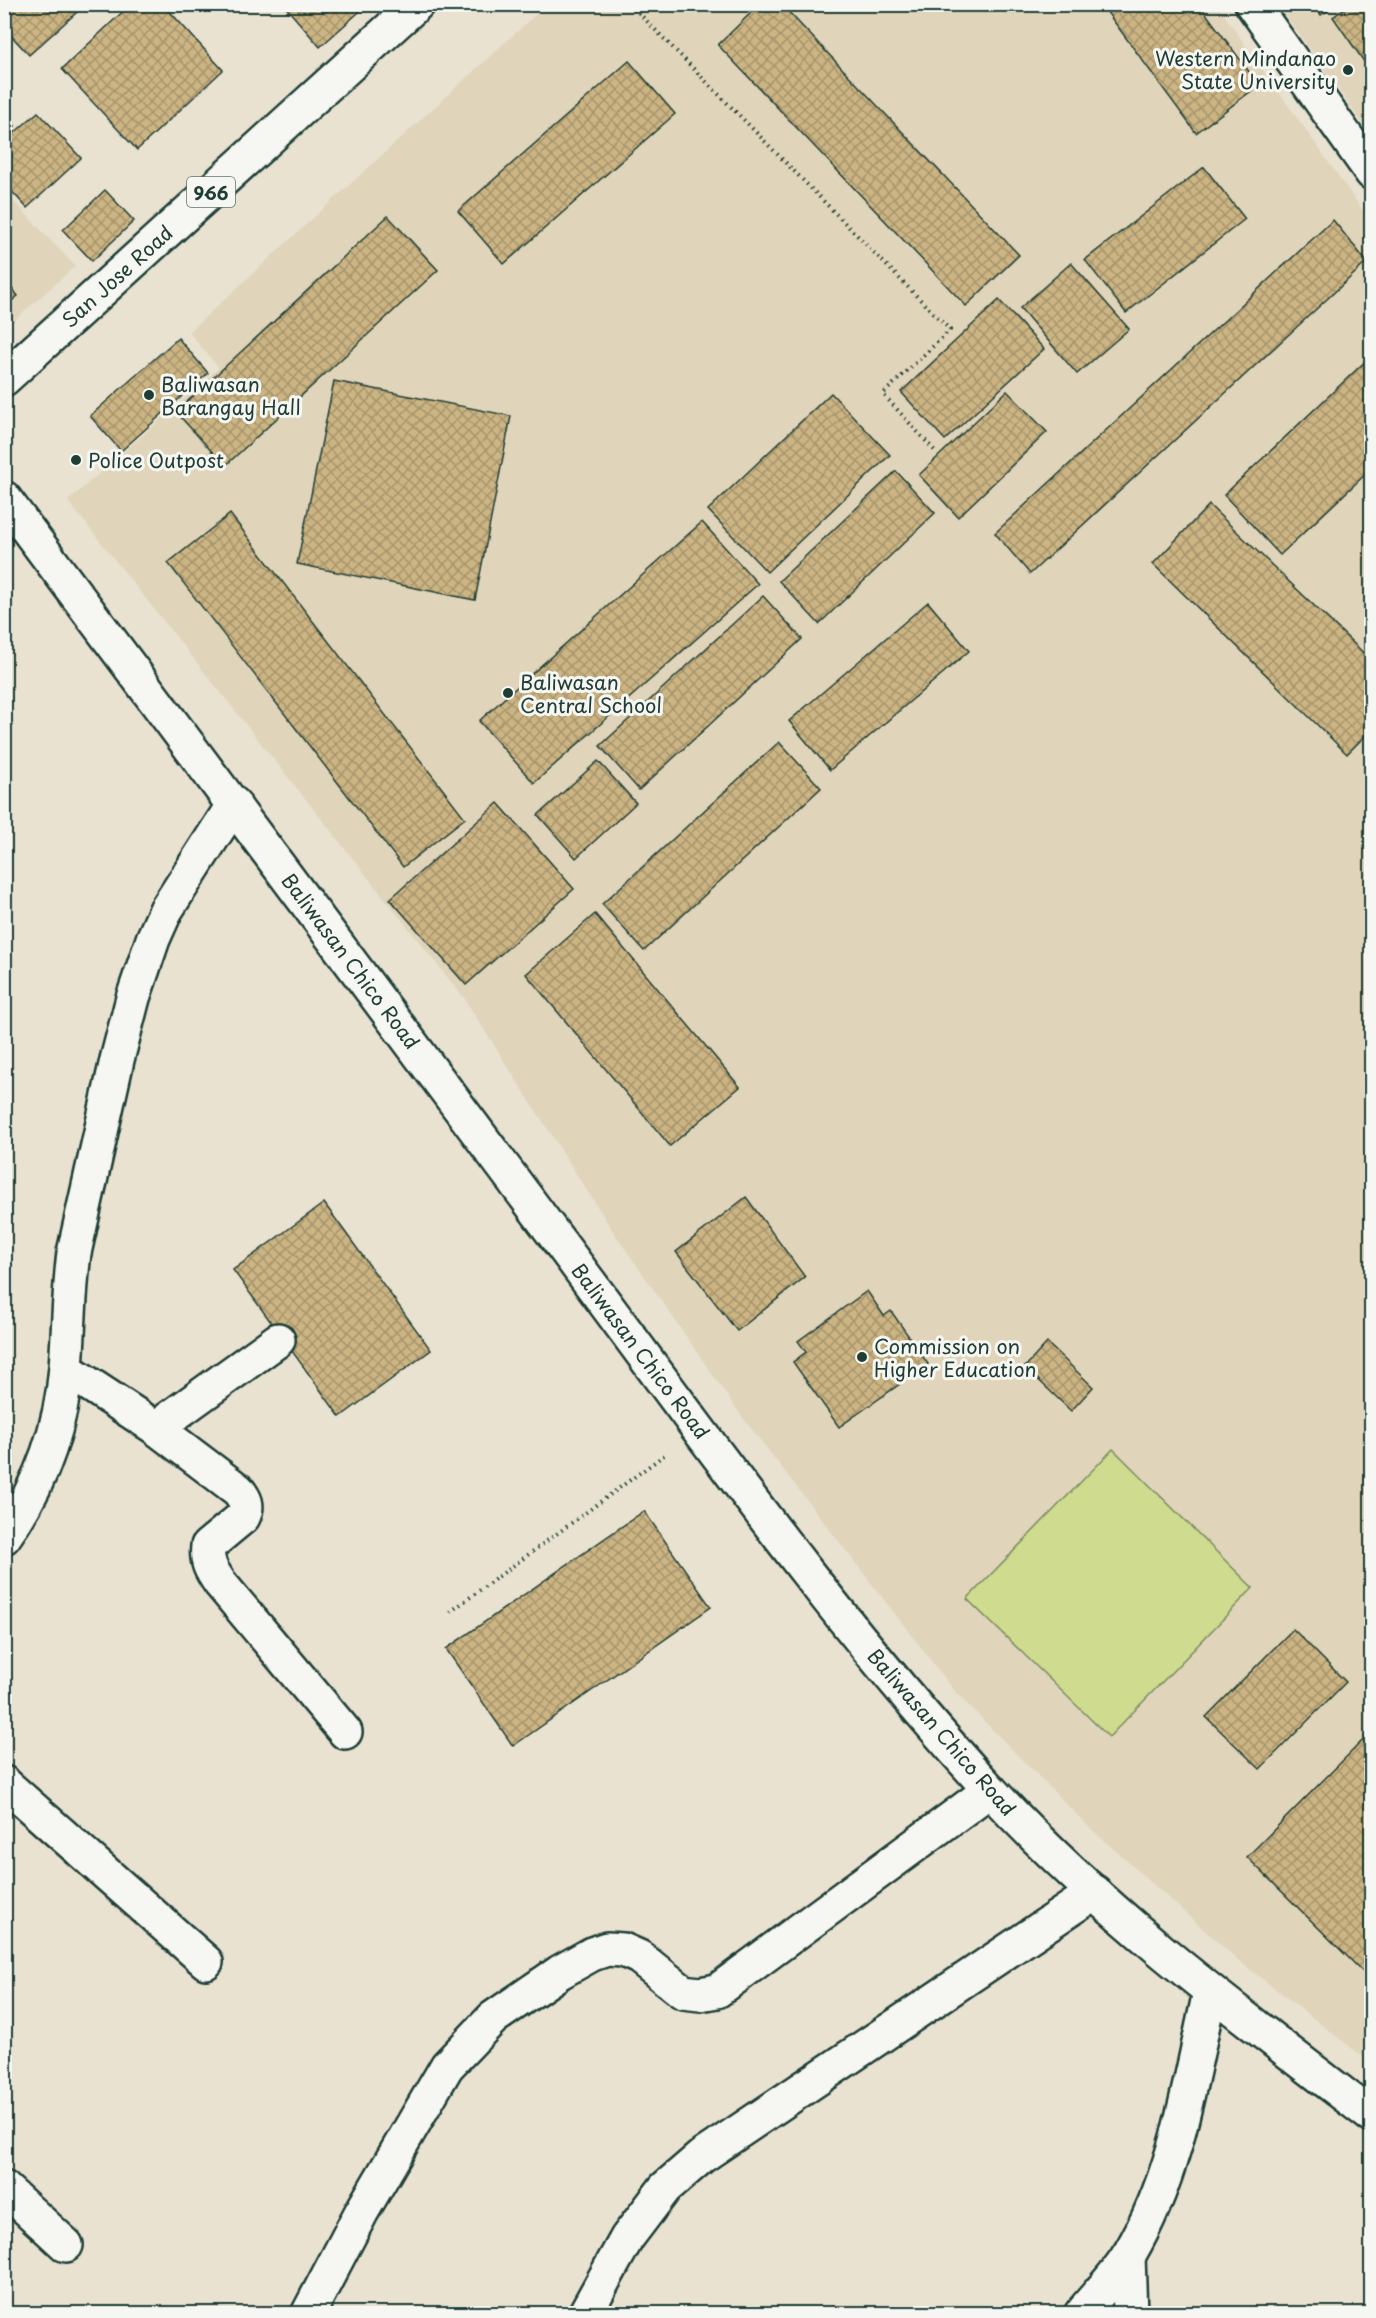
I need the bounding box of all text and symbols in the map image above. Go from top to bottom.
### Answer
place label: Western Mindanao State University [1155,43,1336,96]
marker: Western Mindanao State University [1341,63,1355,77]
road number: 966 [187,177,235,207]
street label: San Jose Road [55,218,179,334]
place label: Baliwasan Barangay Hall [161,369,301,422]
marker: Baliwasan Barangay Hall [142,388,156,402]
place label: Police Outpost [88,445,224,475]
marker: Police Outpost [69,453,83,467]
place label: Baliwasan Central School [520,667,662,720]
marker: Baliwasan Central School [501,686,515,700]
street label: Baliwasan Chico Road [275,867,427,1055]
street label: Baliwasan Chico Road [565,1257,717,1445]
place label: Commission on Higher Education [874,1331,1037,1384]
marker: Commission on Higher Education [855,1350,869,1364]
street label: Baliwasan Chico Road [861,1642,1023,1822]

